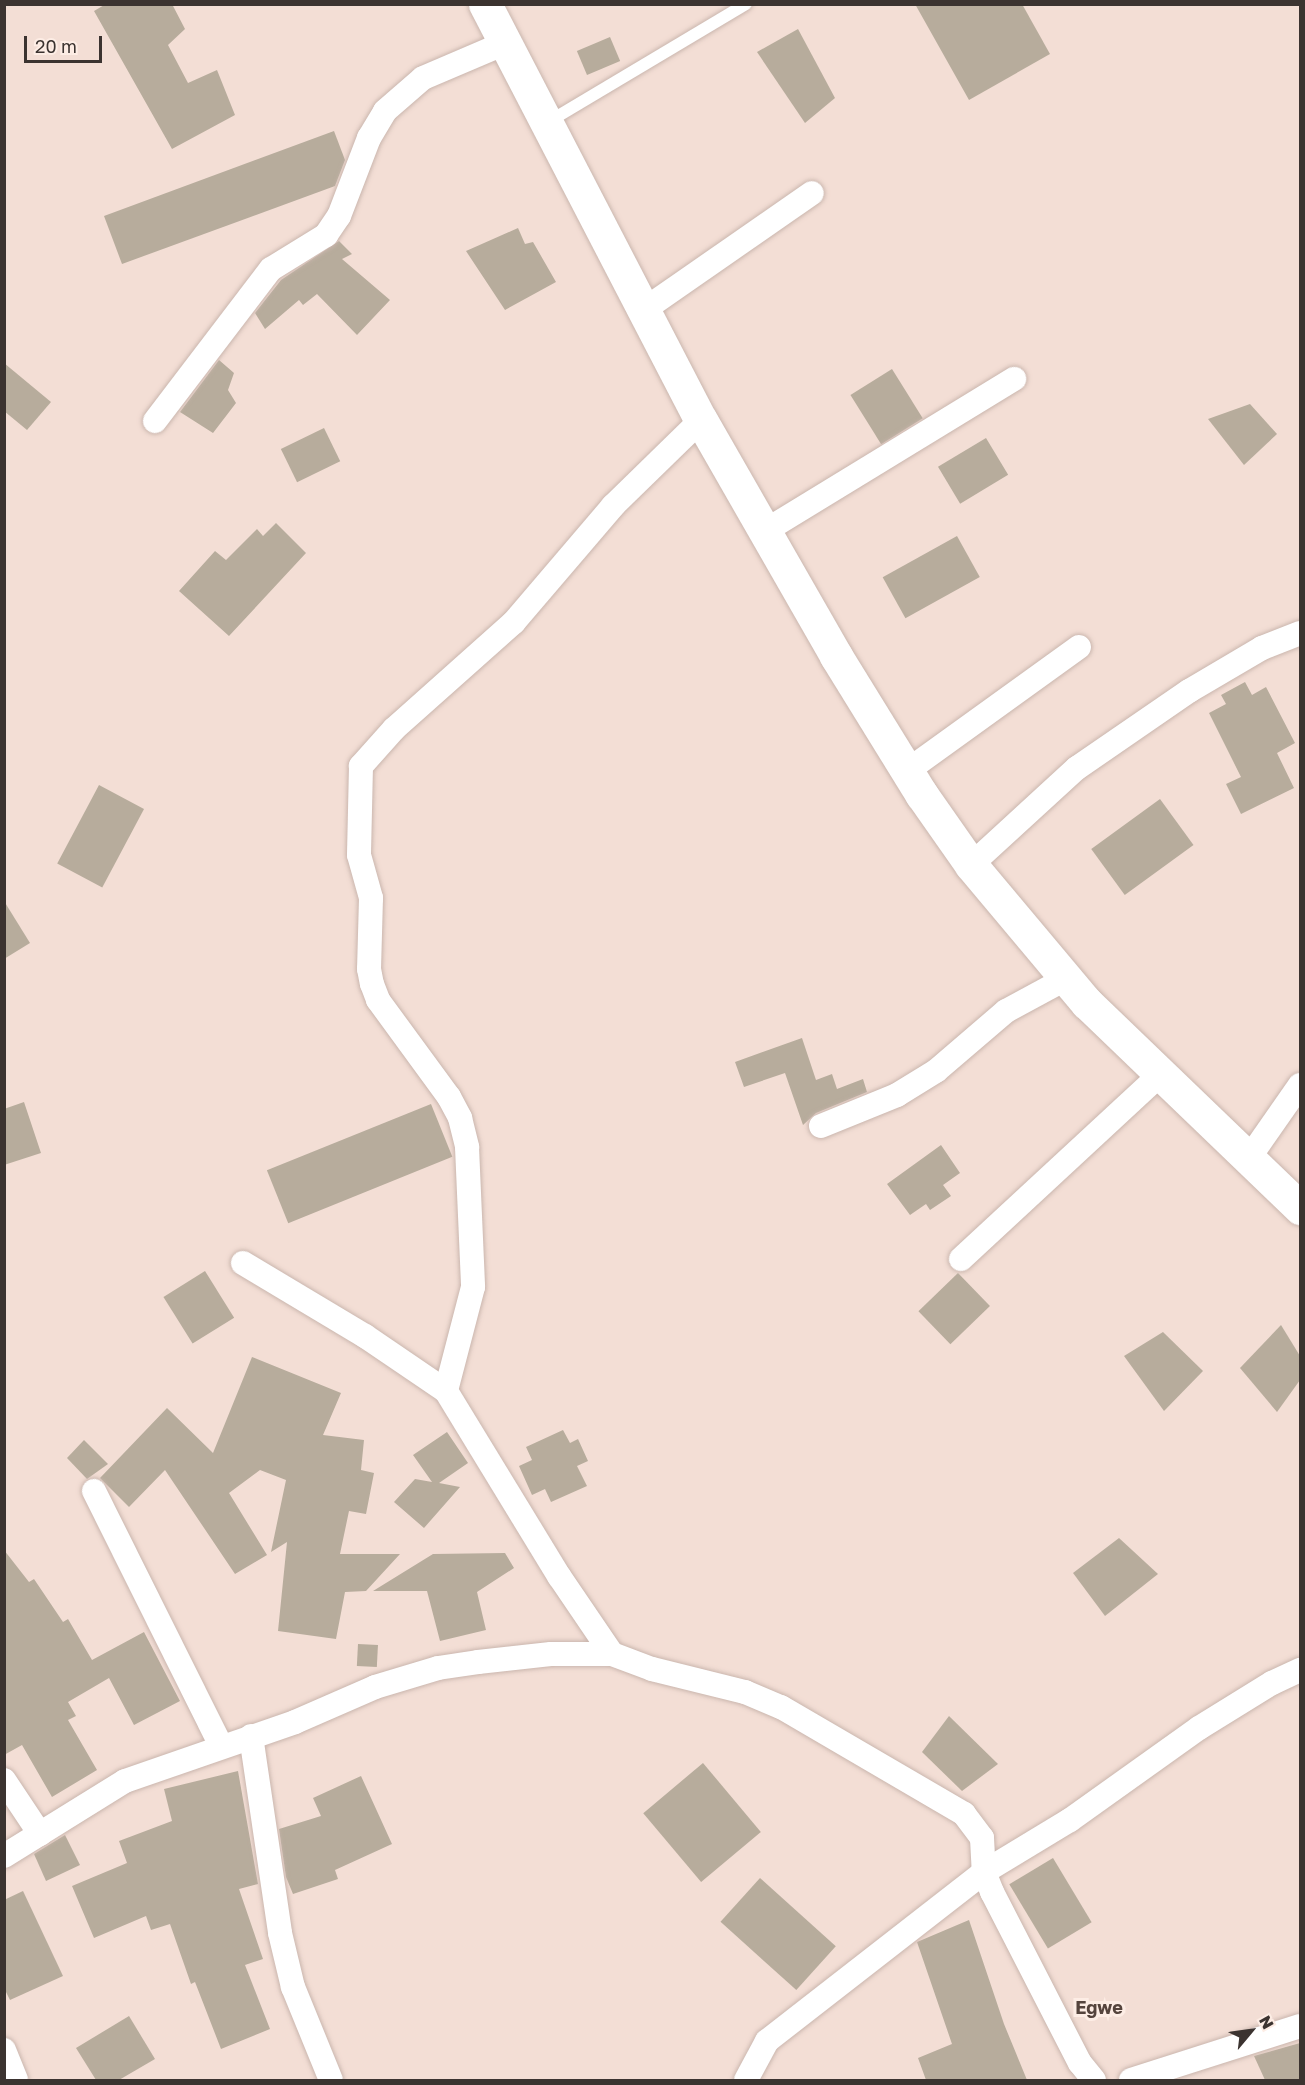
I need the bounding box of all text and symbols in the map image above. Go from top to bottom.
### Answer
scale bar [27,24,105,62]
text: 20 m [35,35,77,57]
district label: Egwe [1075,1996,1123,2018]
north arrow [1221,2001,1281,2061]
text: N [1255,2012,1278,2032]

